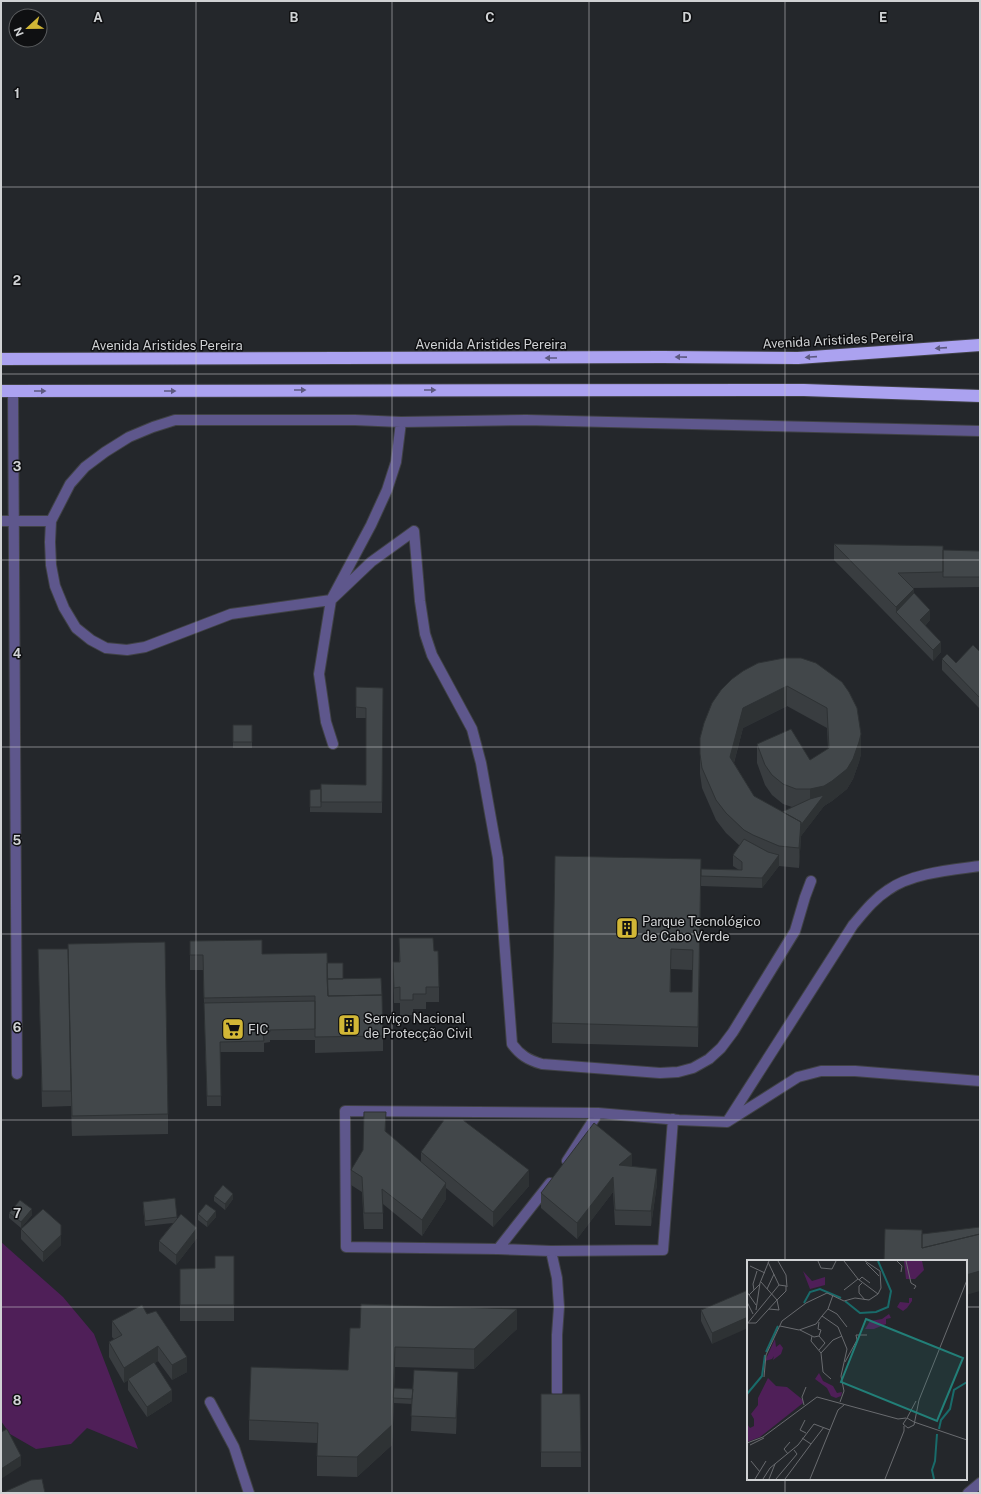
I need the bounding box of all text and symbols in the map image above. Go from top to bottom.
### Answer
north arrow [8,8,48,48]
text: A [93,10,103,25]
text: B [290,10,299,25]
text: C [485,10,495,25]
text: D [682,10,692,25]
text: E [879,10,887,25]
text: N [12,26,26,38]
text: 1 [14,86,20,101]
text: 2 [13,273,21,288]
street label: Avenida Aristides Pereira [762,329,914,351]
street label: Avenida Aristides Pereira [415,337,567,352]
street label: Avenida Aristides Pereira [91,338,243,353]
one-way arrow [935,345,947,352]
one-way arrow [674,354,687,360]
one-way arrow [805,354,817,361]
one-way arrow [544,355,557,361]
one-way arrow [294,387,307,393]
one-way arrow [424,387,437,393]
one-way arrow [34,388,47,394]
one-way arrow [164,388,177,394]
text: 3 [13,459,22,474]
text: 4 [13,646,22,661]
text: 5 [13,833,22,848]
place label: Parque Tecnológico de Cabo Verde [642,914,761,944]
building icon: Parque Tecnológico de Cabo Verde [614,915,640,941]
place label: Serviço Nacional de Protecção Civil [364,1011,472,1041]
building icon: Serviço Nacional de Protecção Civil [336,1012,362,1038]
supermarket icon: FIC [220,1016,246,1042]
text: 6 [13,1020,22,1035]
place label: FIC [248,1022,268,1037]
text: 7 [13,1206,21,1221]
inset map [747,1260,967,1480]
text: 8 [13,1393,22,1408]

